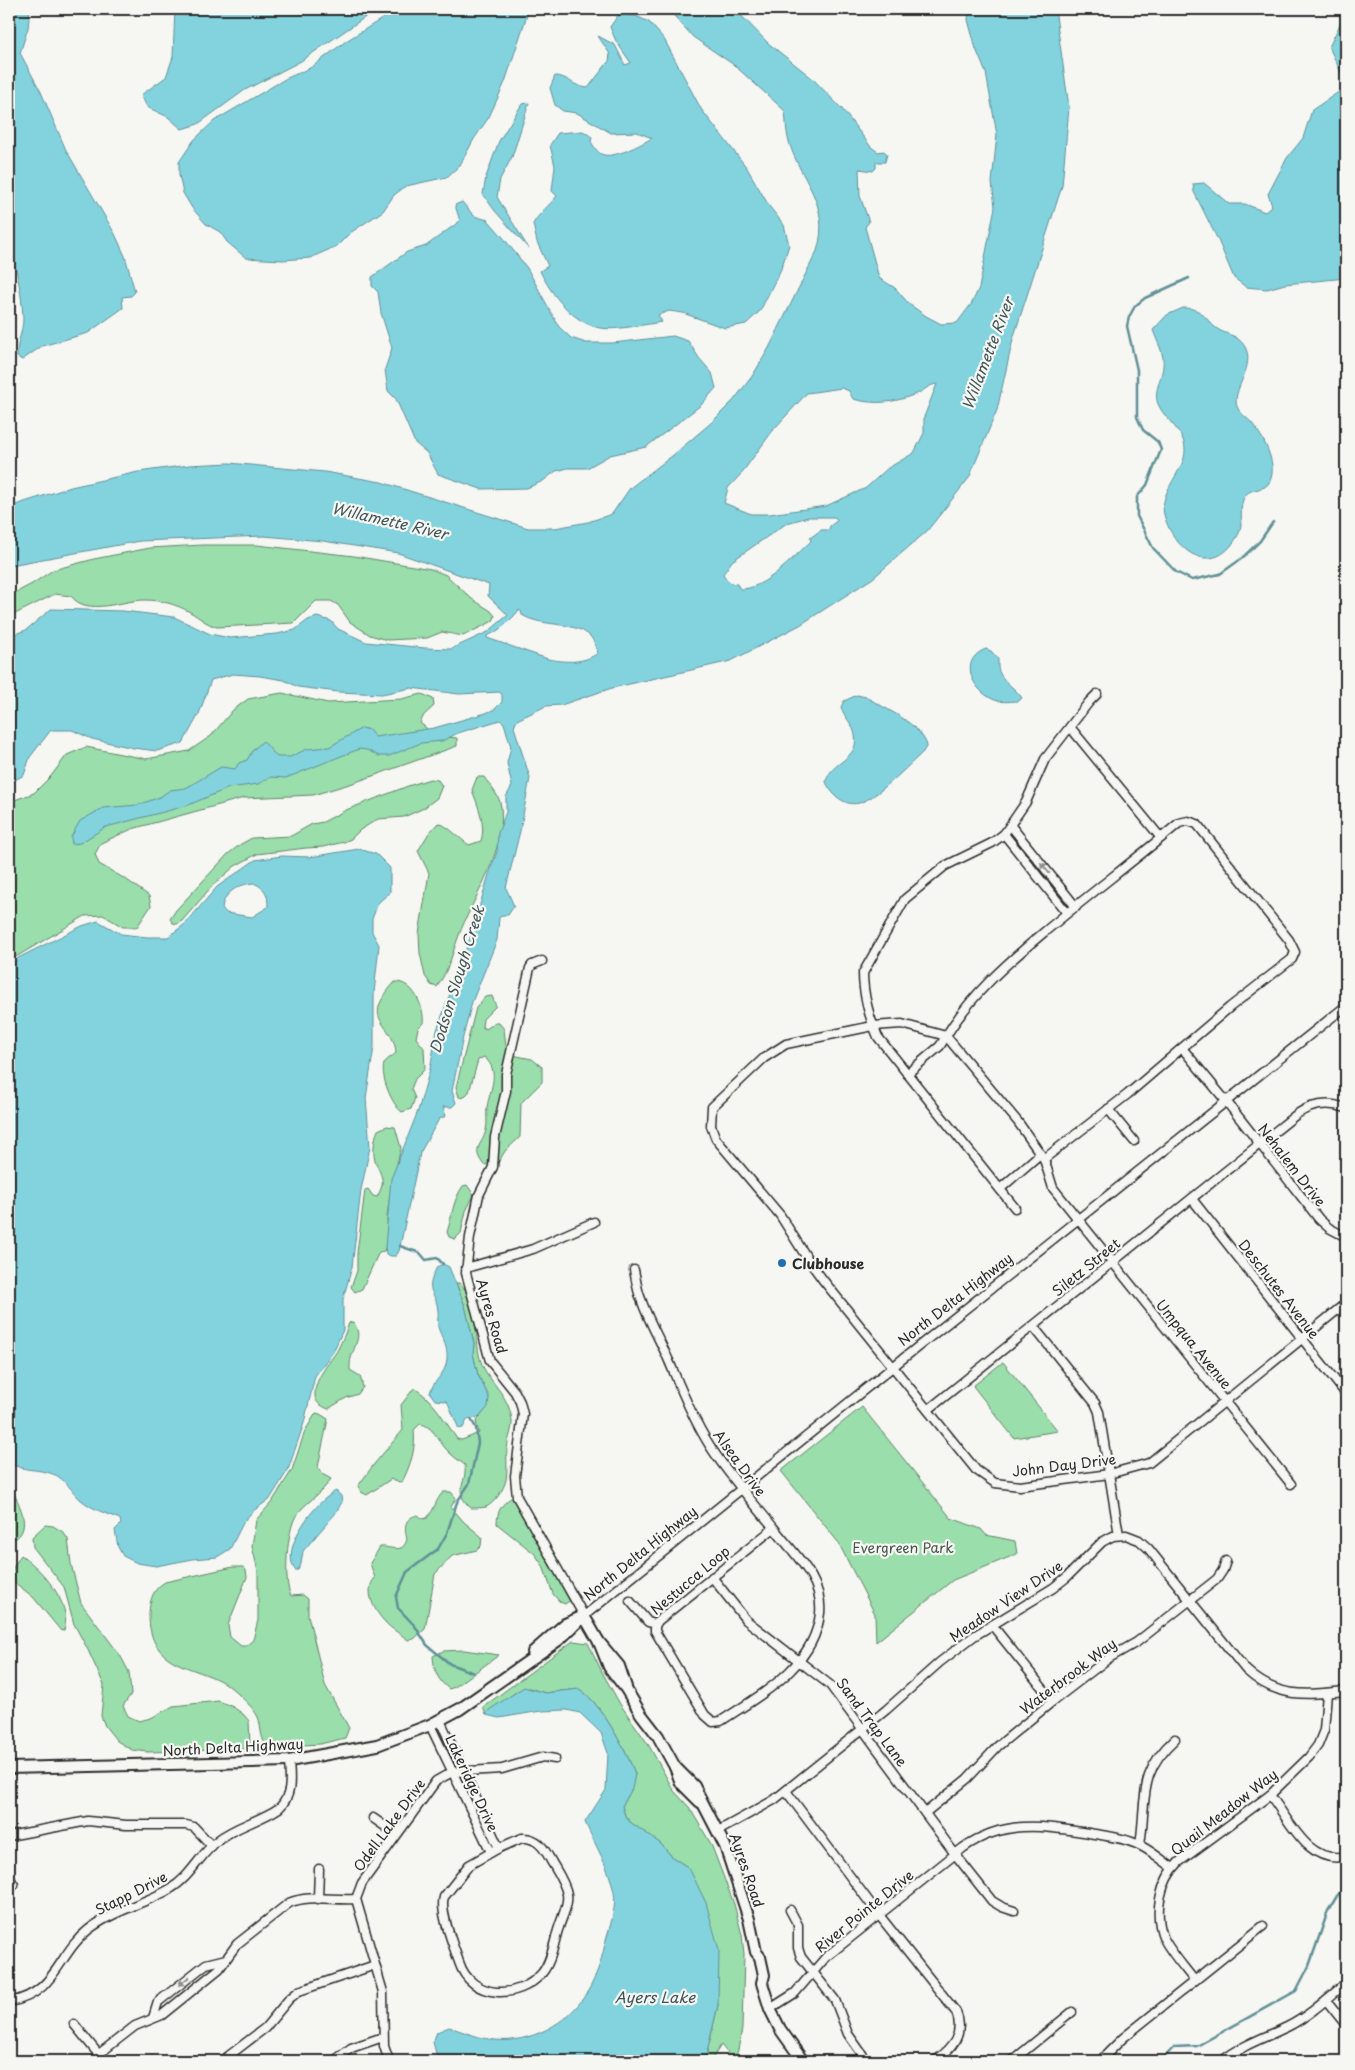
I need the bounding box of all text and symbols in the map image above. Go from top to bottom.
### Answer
water label: Willamette River [955,292,1020,412]
water label: Willamette River [330,495,452,545]
one-way arrow [1040,862,1051,875]
water label: Dodson Slough Creek [423,902,490,1056]
street label: Nehalem Drive [1253,1119,1331,1211]
street label: Siletz Street [1048,1233,1125,1301]
street label: Deschutes Avenue [1233,1235,1325,1343]
street label: North Delta Highway [893,1247,1017,1351]
place label: Clubhouse [792,1253,865,1274]
marker: Clubhouse [776,1257,788,1269]
street label: Ayres Road [471,1276,513,1356]
street label: Umpqua Avenue [1151,1295,1237,1394]
street label: Alsea Drive [709,1425,771,1501]
street label: John Day Drive [1011,1448,1118,1482]
street label: North Delta Highway [579,1501,701,1605]
park label: Evergreen Park [852,1537,954,1558]
street label: Nestucca Loop [646,1541,734,1619]
street label: Meadow View Drive [945,1555,1067,1647]
street label: Waterbrook Way [1015,1633,1121,1719]
street label: Sand Trap Lane [831,1673,913,1771]
street label: Lakeridge Drive [440,1731,504,1835]
street label: North Delta Highway [162,1733,304,1761]
street label: Quail Meadow Way [1166,1764,1282,1860]
street label: Odell Lake Drive [348,1774,430,1876]
street label: Ayres Road [724,1830,770,1910]
street label: River Pointe Drive [810,1865,918,1957]
street label: Stapp Drive [91,1866,171,1920]
one-way arrow [178,1976,191,1987]
water label: Ayers Lake [615,1985,696,2008]

